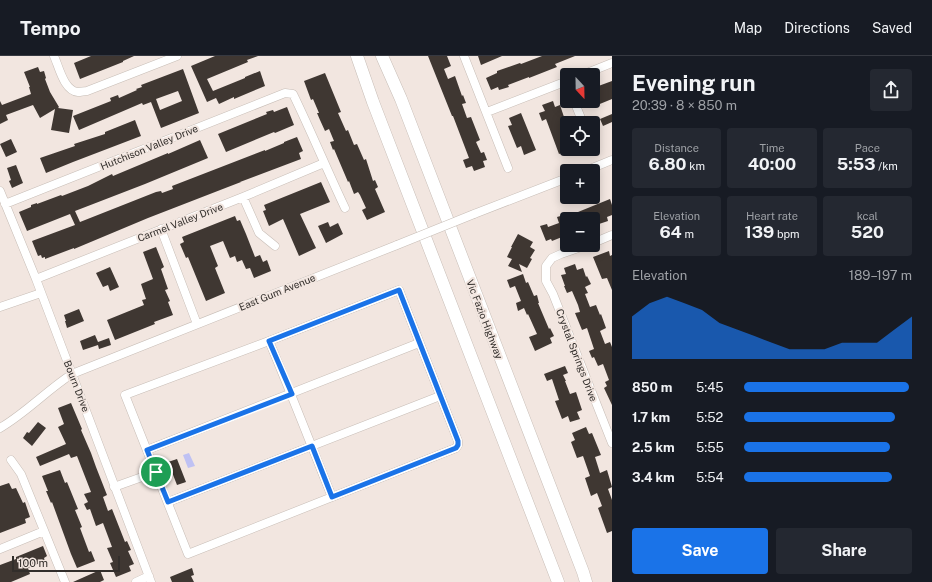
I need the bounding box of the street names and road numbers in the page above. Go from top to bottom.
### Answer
street label: Hutchison Valley Drive [98,122,200,172]
street label: Carmel Valley Drive [136,200,225,244]
street label: East Gum Avenue [237,271,317,313]
street label: Vic Fazio Highway [464,278,506,361]
street label: Crystal Springs Drive [554,307,600,403]
street label: Bourn Drive [62,359,92,414]

